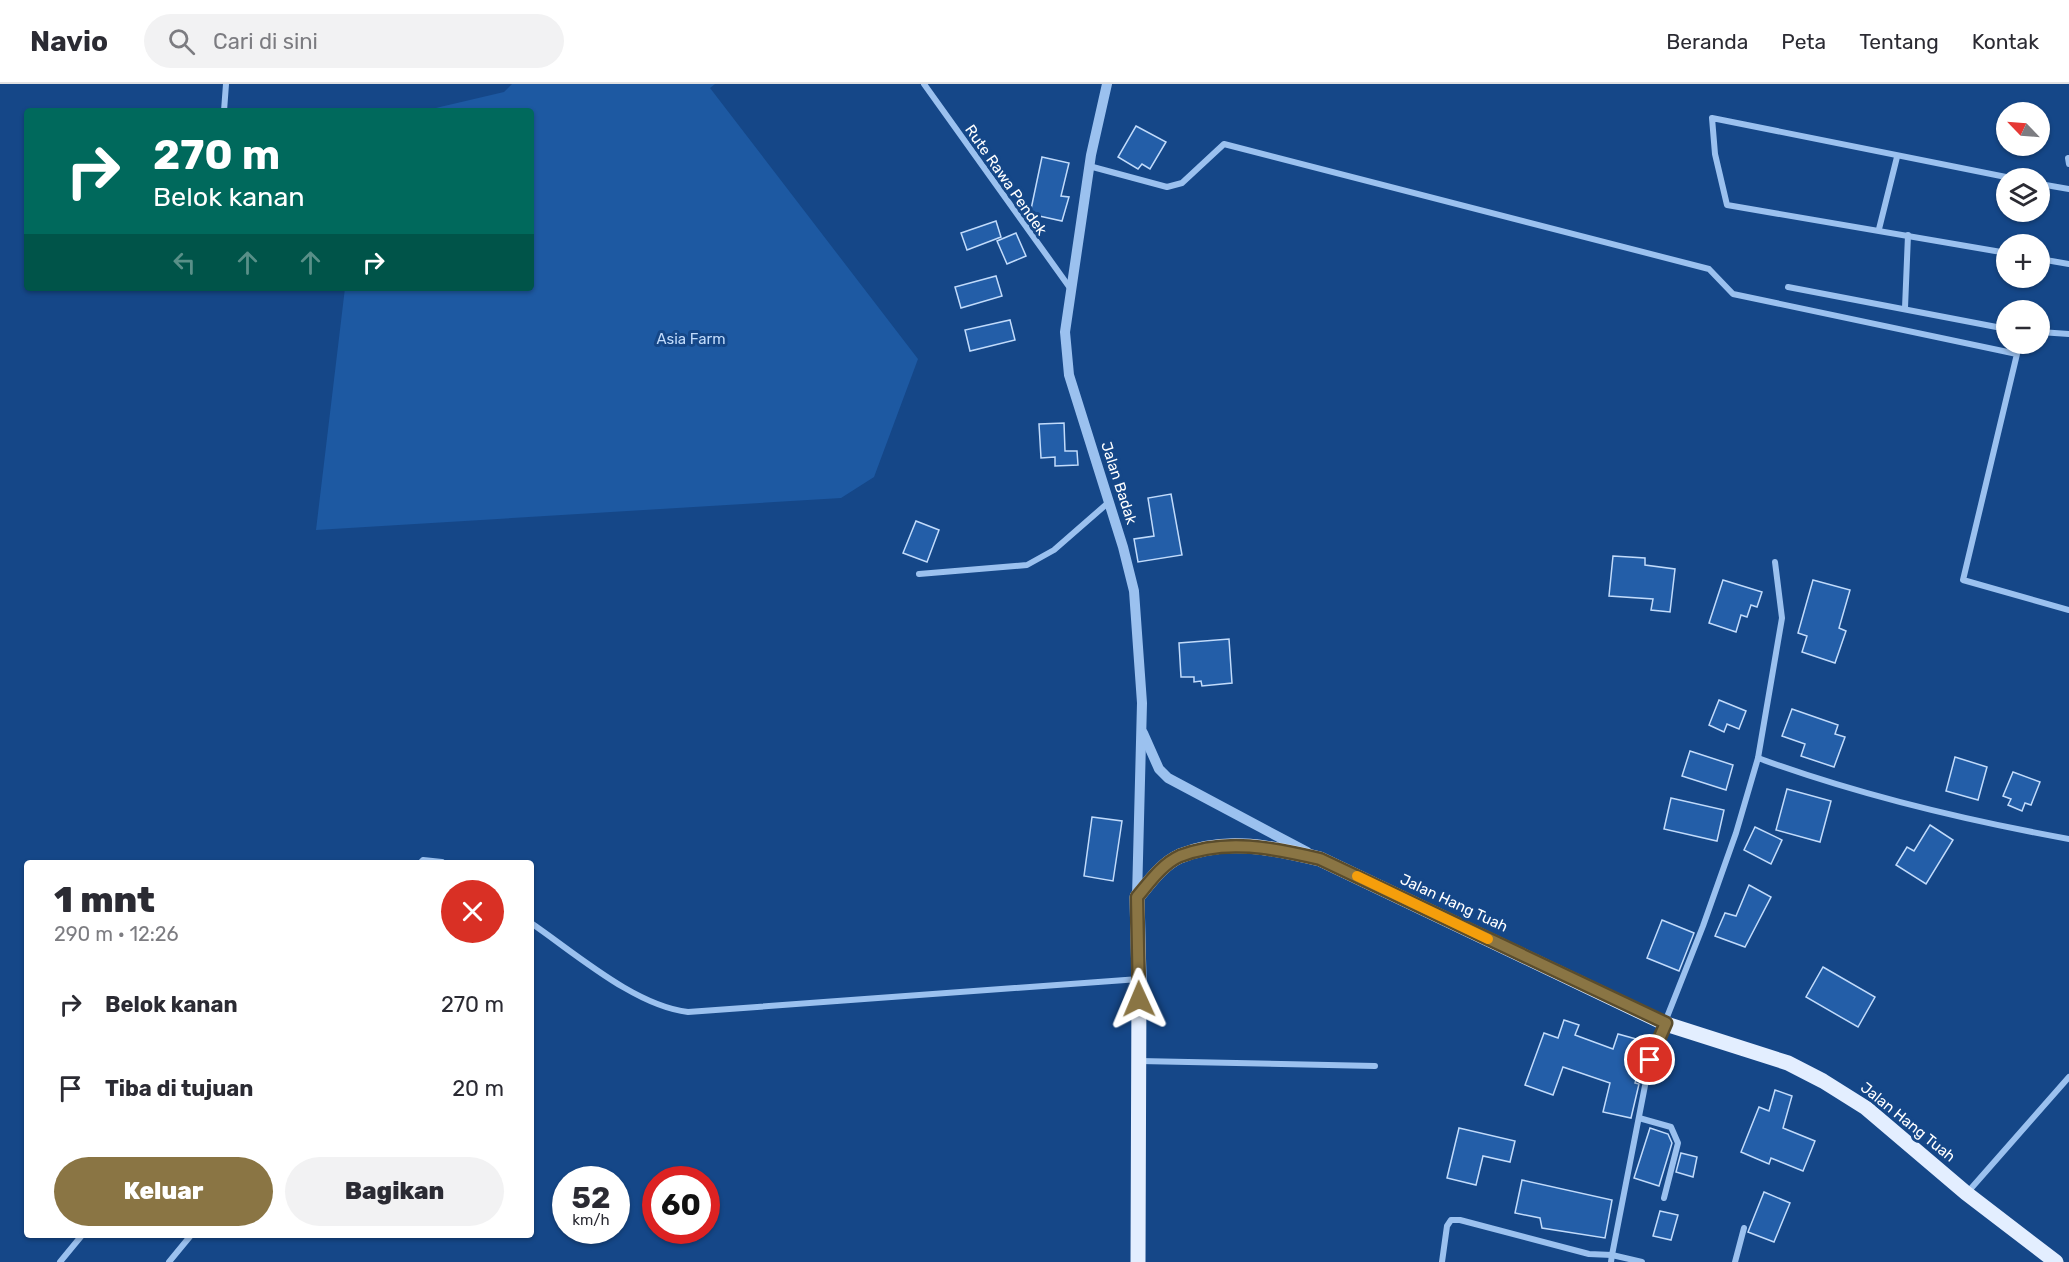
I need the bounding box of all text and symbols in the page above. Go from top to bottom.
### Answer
search box [144,14,564,68]
text: Navio [30,25,108,58]
icon: search [165,25,198,58]
text: Cari di sini [213,28,318,55]
text: Beranda [1666,29,1748,54]
text: Peta [1781,29,1826,54]
text: Tentang [1859,29,1939,54]
text: Kontak [1972,29,2039,54]
north arrow [1996,102,2050,156]
map controls [1996,102,2050,354]
street label: Rute Rawa Pendek [961,121,1051,239]
text: 270 m [153,130,280,180]
icon: right [54,132,132,210]
button: layers [1996,168,2050,222]
text: Belok kanan [153,181,305,213]
button: + [1996,234,2050,288]
icon: left [168,246,201,279]
icon: ahead [231,246,264,279]
icon: ahead [294,246,327,279]
icon: right [357,246,390,279]
button: − [1996,300,2050,354]
park label: Asia Farm [657,330,725,348]
street label: Jalan Badak [1097,439,1141,527]
street label: Jalan Hang Tuah [1397,870,1511,936]
text: 1 mnt [54,878,155,921]
button: close [441,880,504,943]
text: 290 m · 12:26 [54,922,179,946]
position arrow [1107,967,1171,1031]
icon: right [54,988,87,1021]
text: Belok kanan [105,991,238,1018]
text: 270 m [441,991,504,1018]
pin [1624,1034,1675,1085]
icon: arrive [1633,1043,1666,1076]
icon: arrive [54,1072,87,1105]
text: Tiba di tujuan [105,1075,253,1102]
text: 20 m [452,1075,504,1102]
street label: Jalan Hang Tuah [1857,1078,1959,1166]
button: Keluar [54,1157,273,1226]
button: Bagikan [285,1157,504,1226]
speed limit sign: 60 [642,1166,720,1244]
text: 52 [572,1180,610,1216]
text: km/h [572,1211,610,1229]

